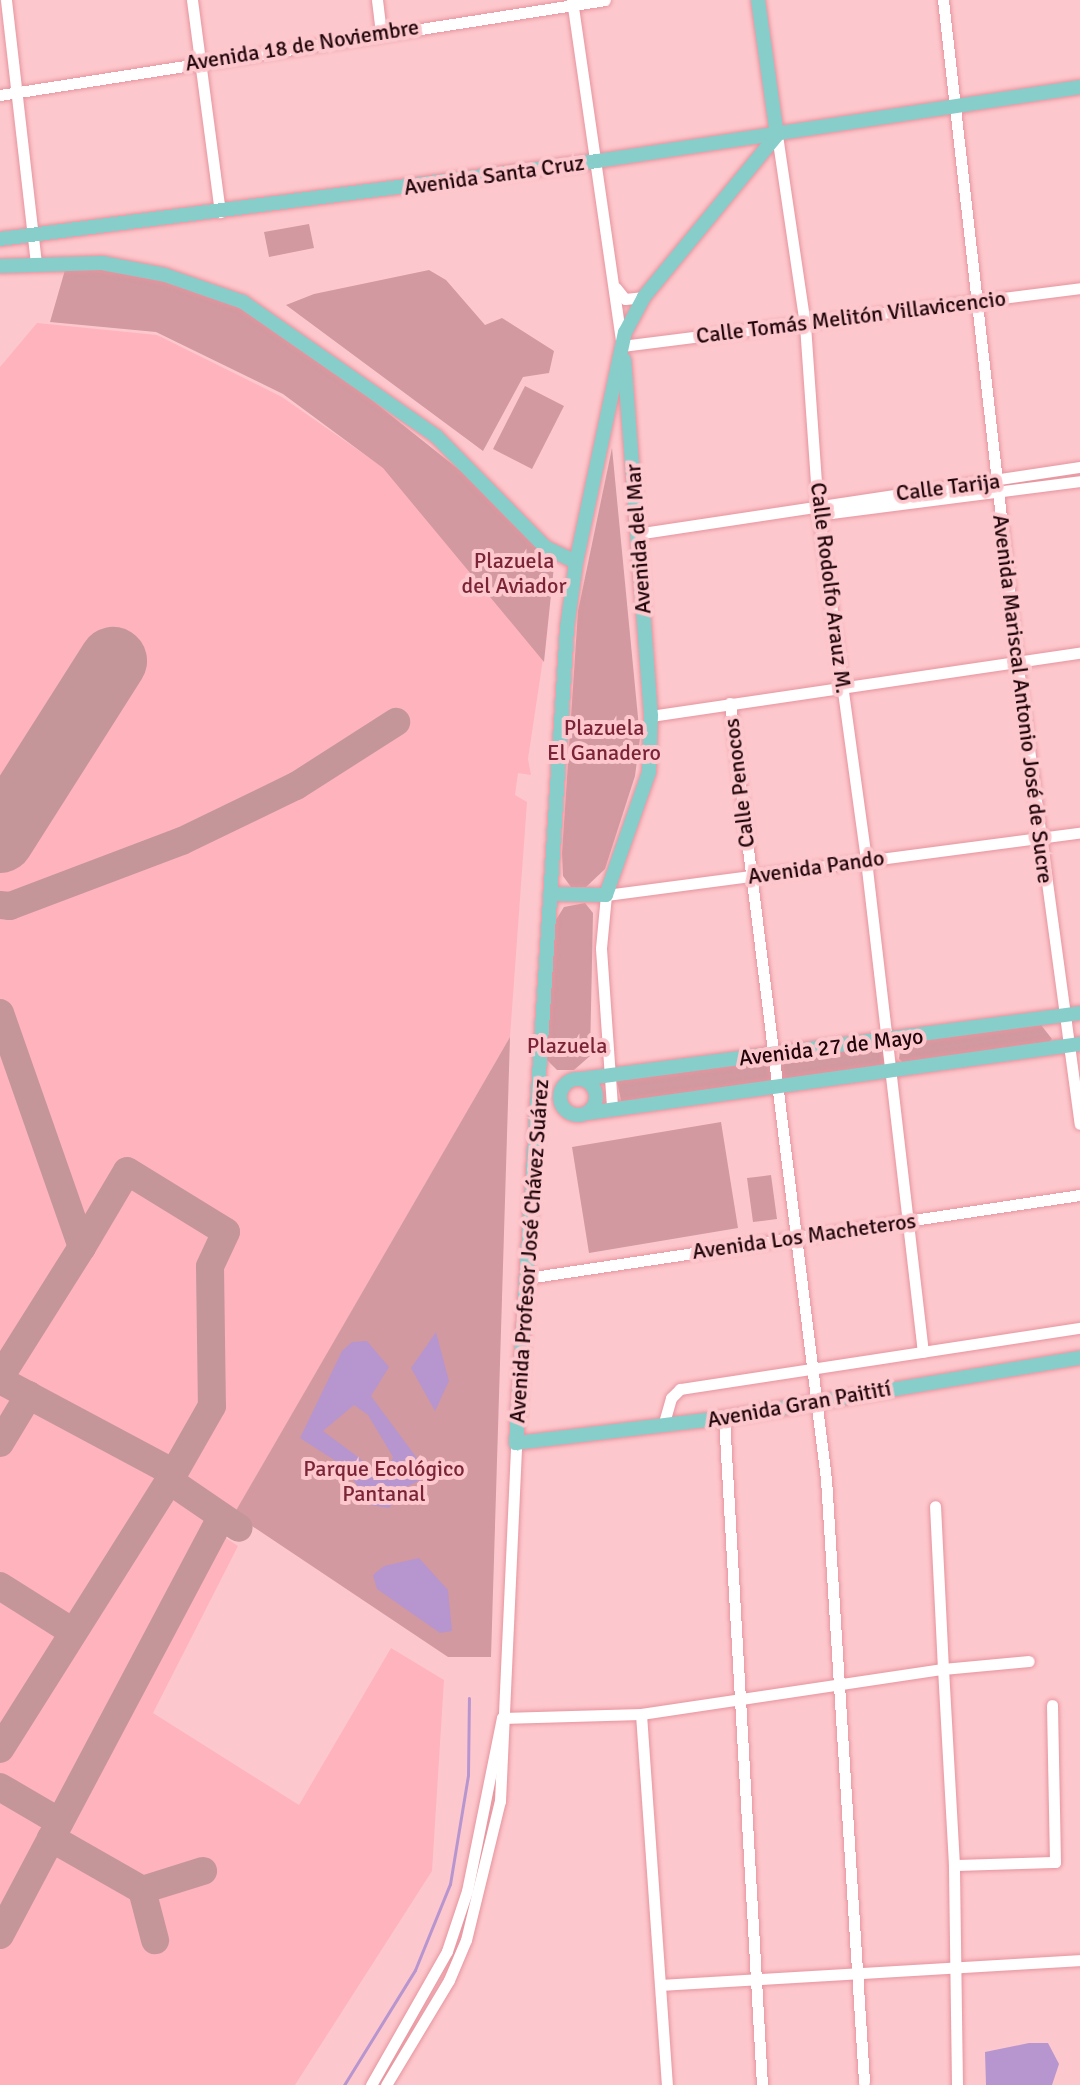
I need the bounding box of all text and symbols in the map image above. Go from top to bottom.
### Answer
street label: Avenida 18 de Noviembre [183,13,421,77]
street label: Avenida Santa Cruz [402,149,586,201]
street label: Calle Tomás Melitón Villavicencio [695,285,1007,349]
street label: Avenida del Mar [620,463,656,615]
street label: Calle Tarija [894,468,1002,506]
street label: Calle Rodolfo Arauz M. [805,481,857,695]
street label: Avenida Mariscal Antonio José de Sucre [987,513,1059,885]
park label: Plazuela del Aviador [461,547,567,598]
park label: Plazuela El Ganadero [547,714,661,766]
street label: Calle Penocos [718,717,760,849]
street label: Avenida Pando [746,844,886,890]
street label: Avenida 27 de Mayo [737,1023,925,1071]
park label: Plazuela [527,1033,607,1059]
street label: Avenida Profesor José Chávez Suárez [504,1078,554,1424]
street label: Avenida Los Macheteros [690,1207,918,1265]
street label: Avenida Gran Paitití [705,1375,893,1433]
park label: Parque Ecológico Pantanal [303,1455,465,1506]

